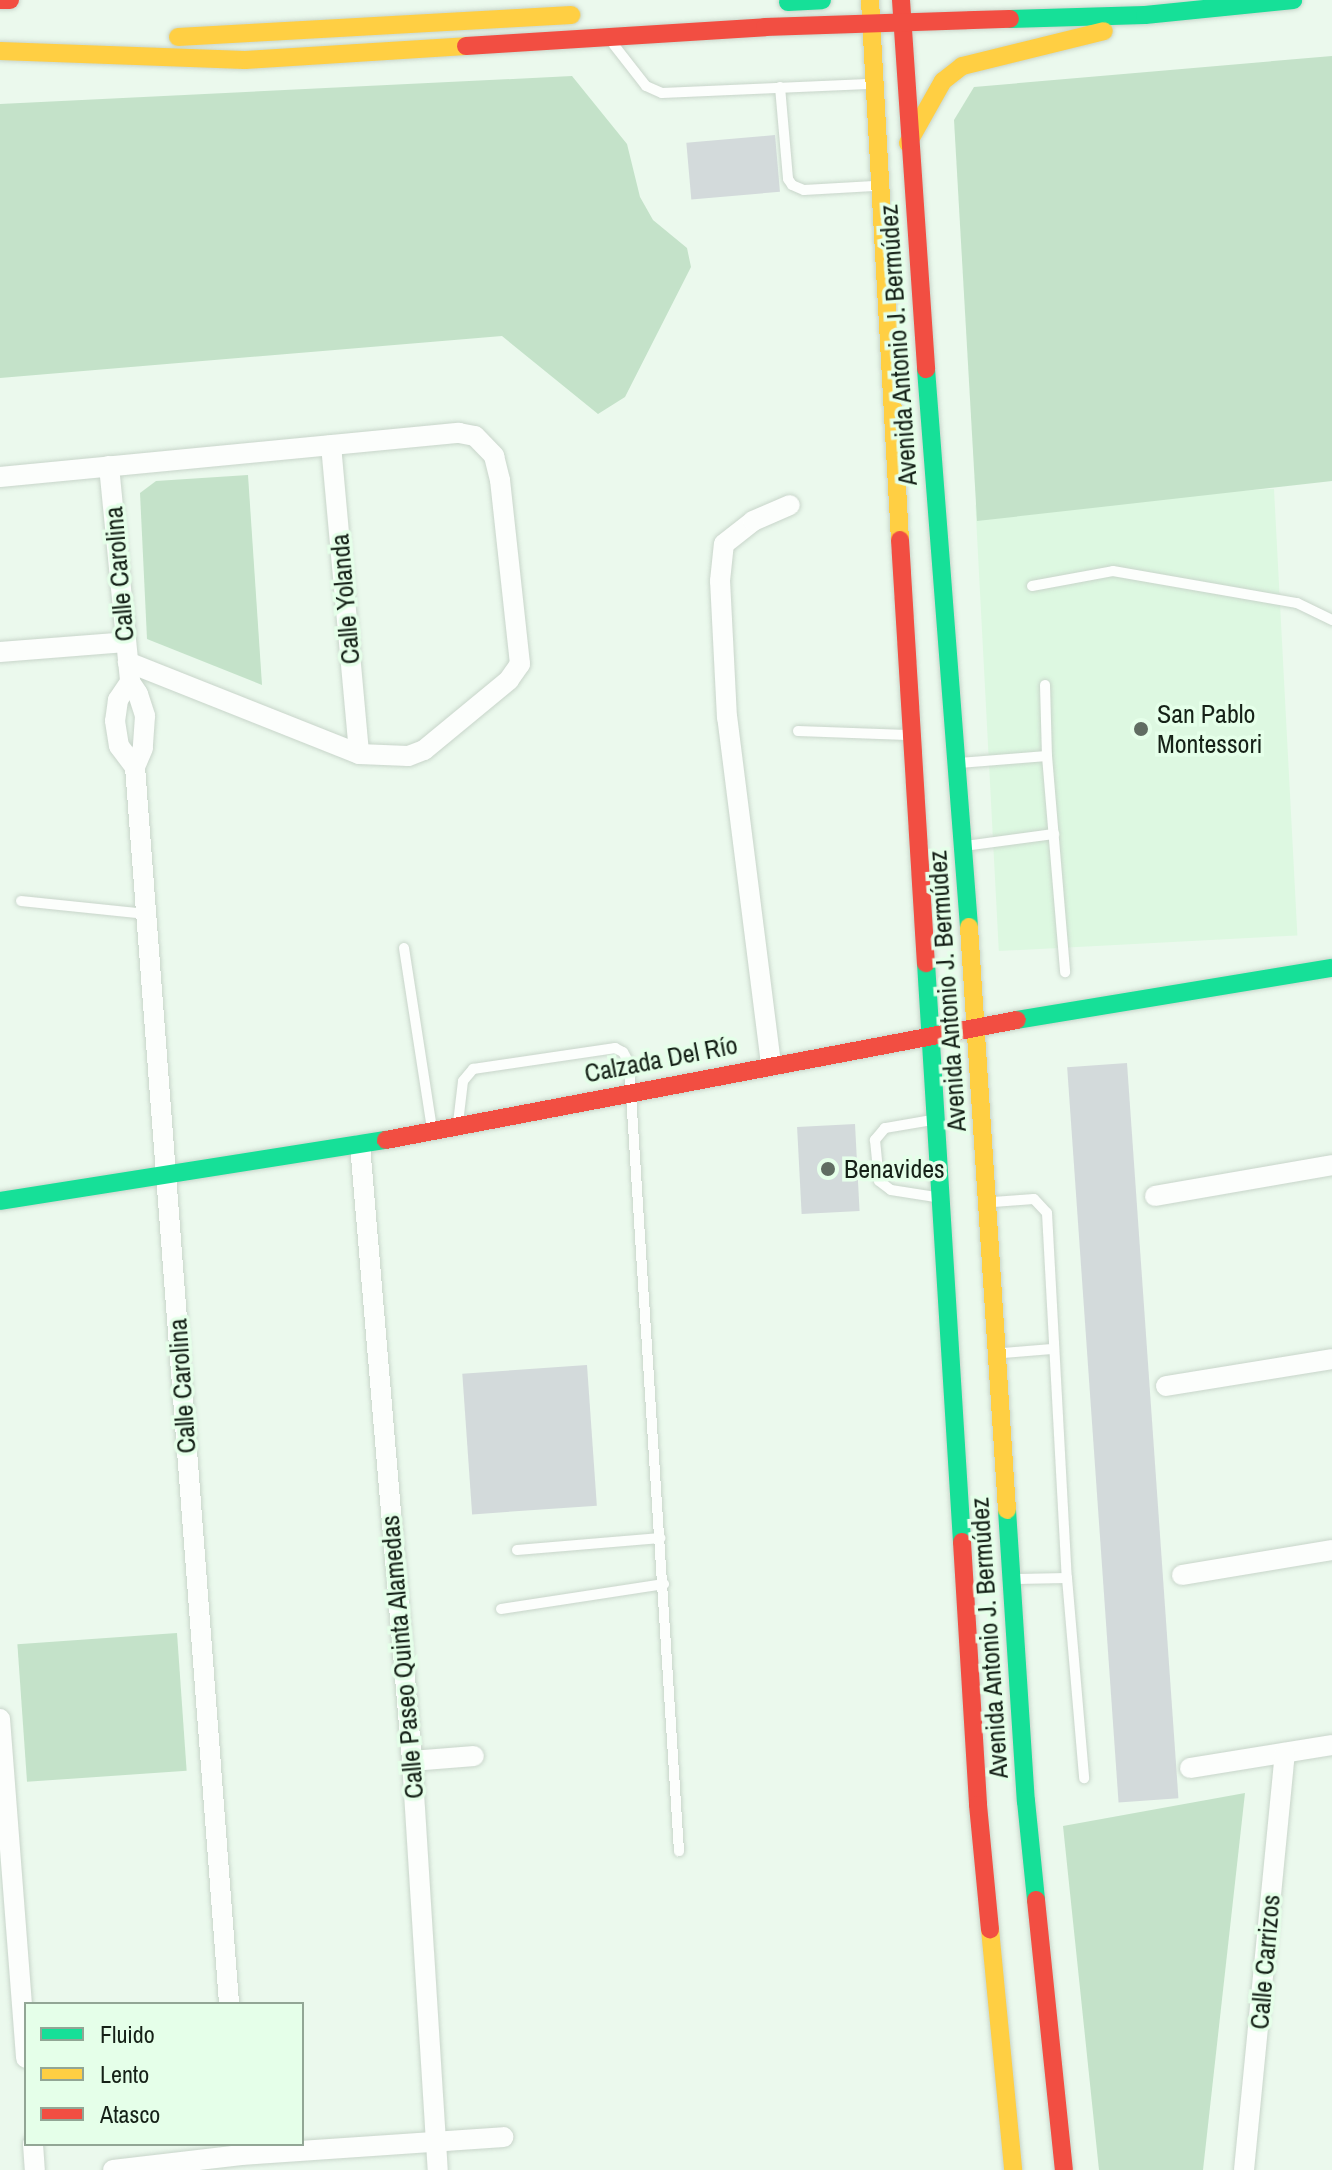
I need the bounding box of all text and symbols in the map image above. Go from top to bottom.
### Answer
street label: Avenida Antonio J. Bermúdez [873,203,923,487]
street label: Calle Carolina [98,505,140,643]
street label: Calle Yolanda [324,532,366,666]
place label: San Pablo Montessori [1157,698,1262,760]
marker: San Pablo Montessori [1132,720,1150,738]
street label: Avenida Antonio J. Bermúdez [922,849,972,1133]
street label: Calzada Del Río [582,1029,740,1089]
place label: Benavides [844,1153,945,1185]
marker: Benavides [819,1160,837,1178]
street label: Calle Carolina [162,1318,202,1454]
street label: Avenida Antonio J. Bermúdez [964,1496,1014,1780]
street label: Calle Paseo Quinta Alamedas [374,1513,430,1801]
street label: Calle Carrizos [1244,1893,1286,2031]
legend [24,2002,304,2146]
text: Fluido [100,2018,155,2050]
text: Lento [100,2058,149,2090]
text: Atasco [100,2098,160,2130]

